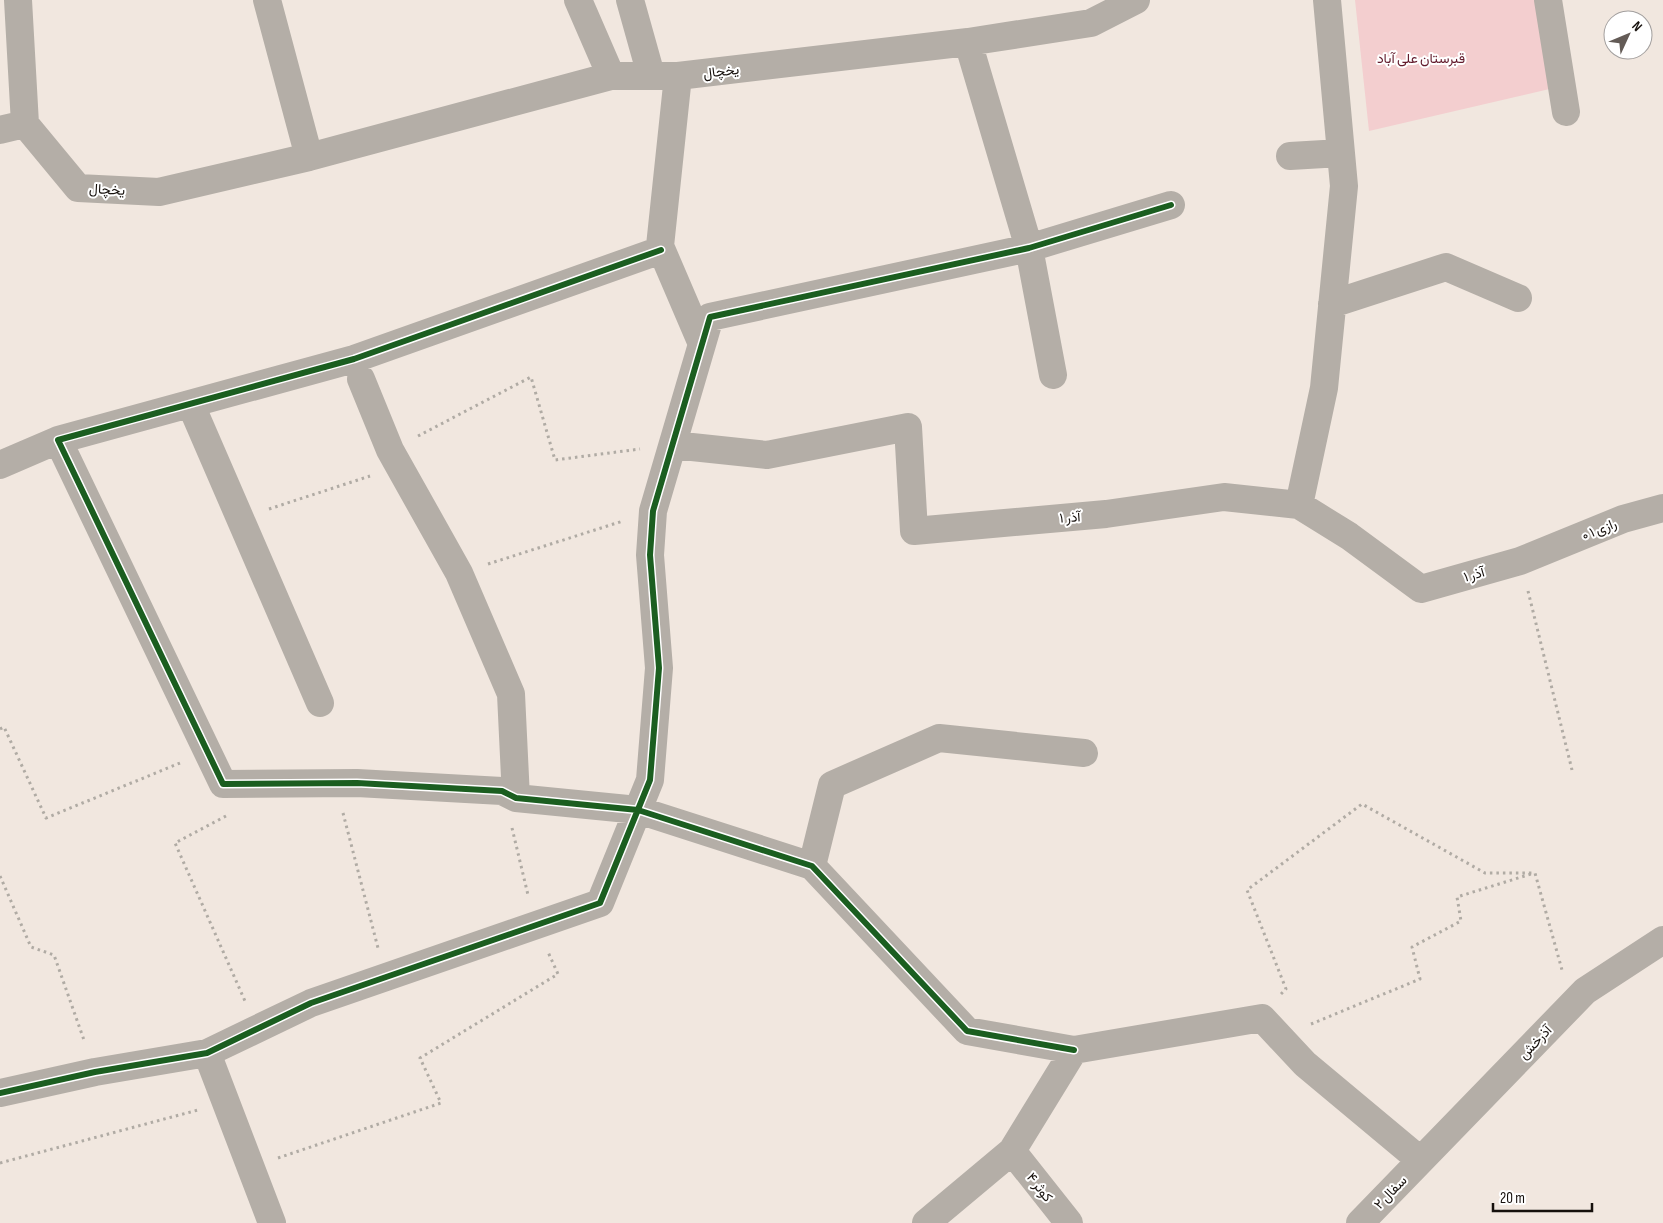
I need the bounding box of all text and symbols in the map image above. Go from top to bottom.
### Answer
north arrow [1603,10,1653,60]
text: N [1628,18,1646,35]
park label: قبرستان علی آباد [1377,50,1465,67]
street label: یخچال [702,61,740,83]
street label: یخچال [88,180,125,200]
street label: آذر ۱ [1059,508,1083,527]
street label: رازی ۱ ۰ [1579,515,1619,544]
street label: آذر ۱ [1462,563,1488,586]
street label: آذرخش [1515,1021,1557,1063]
street label: کوثر ۴ [1023,1169,1056,1205]
street label: سفال ۲ [1370,1172,1411,1213]
scale bar [1493,1180,1592,1212]
text: 20 m [1500,1189,1525,1208]

